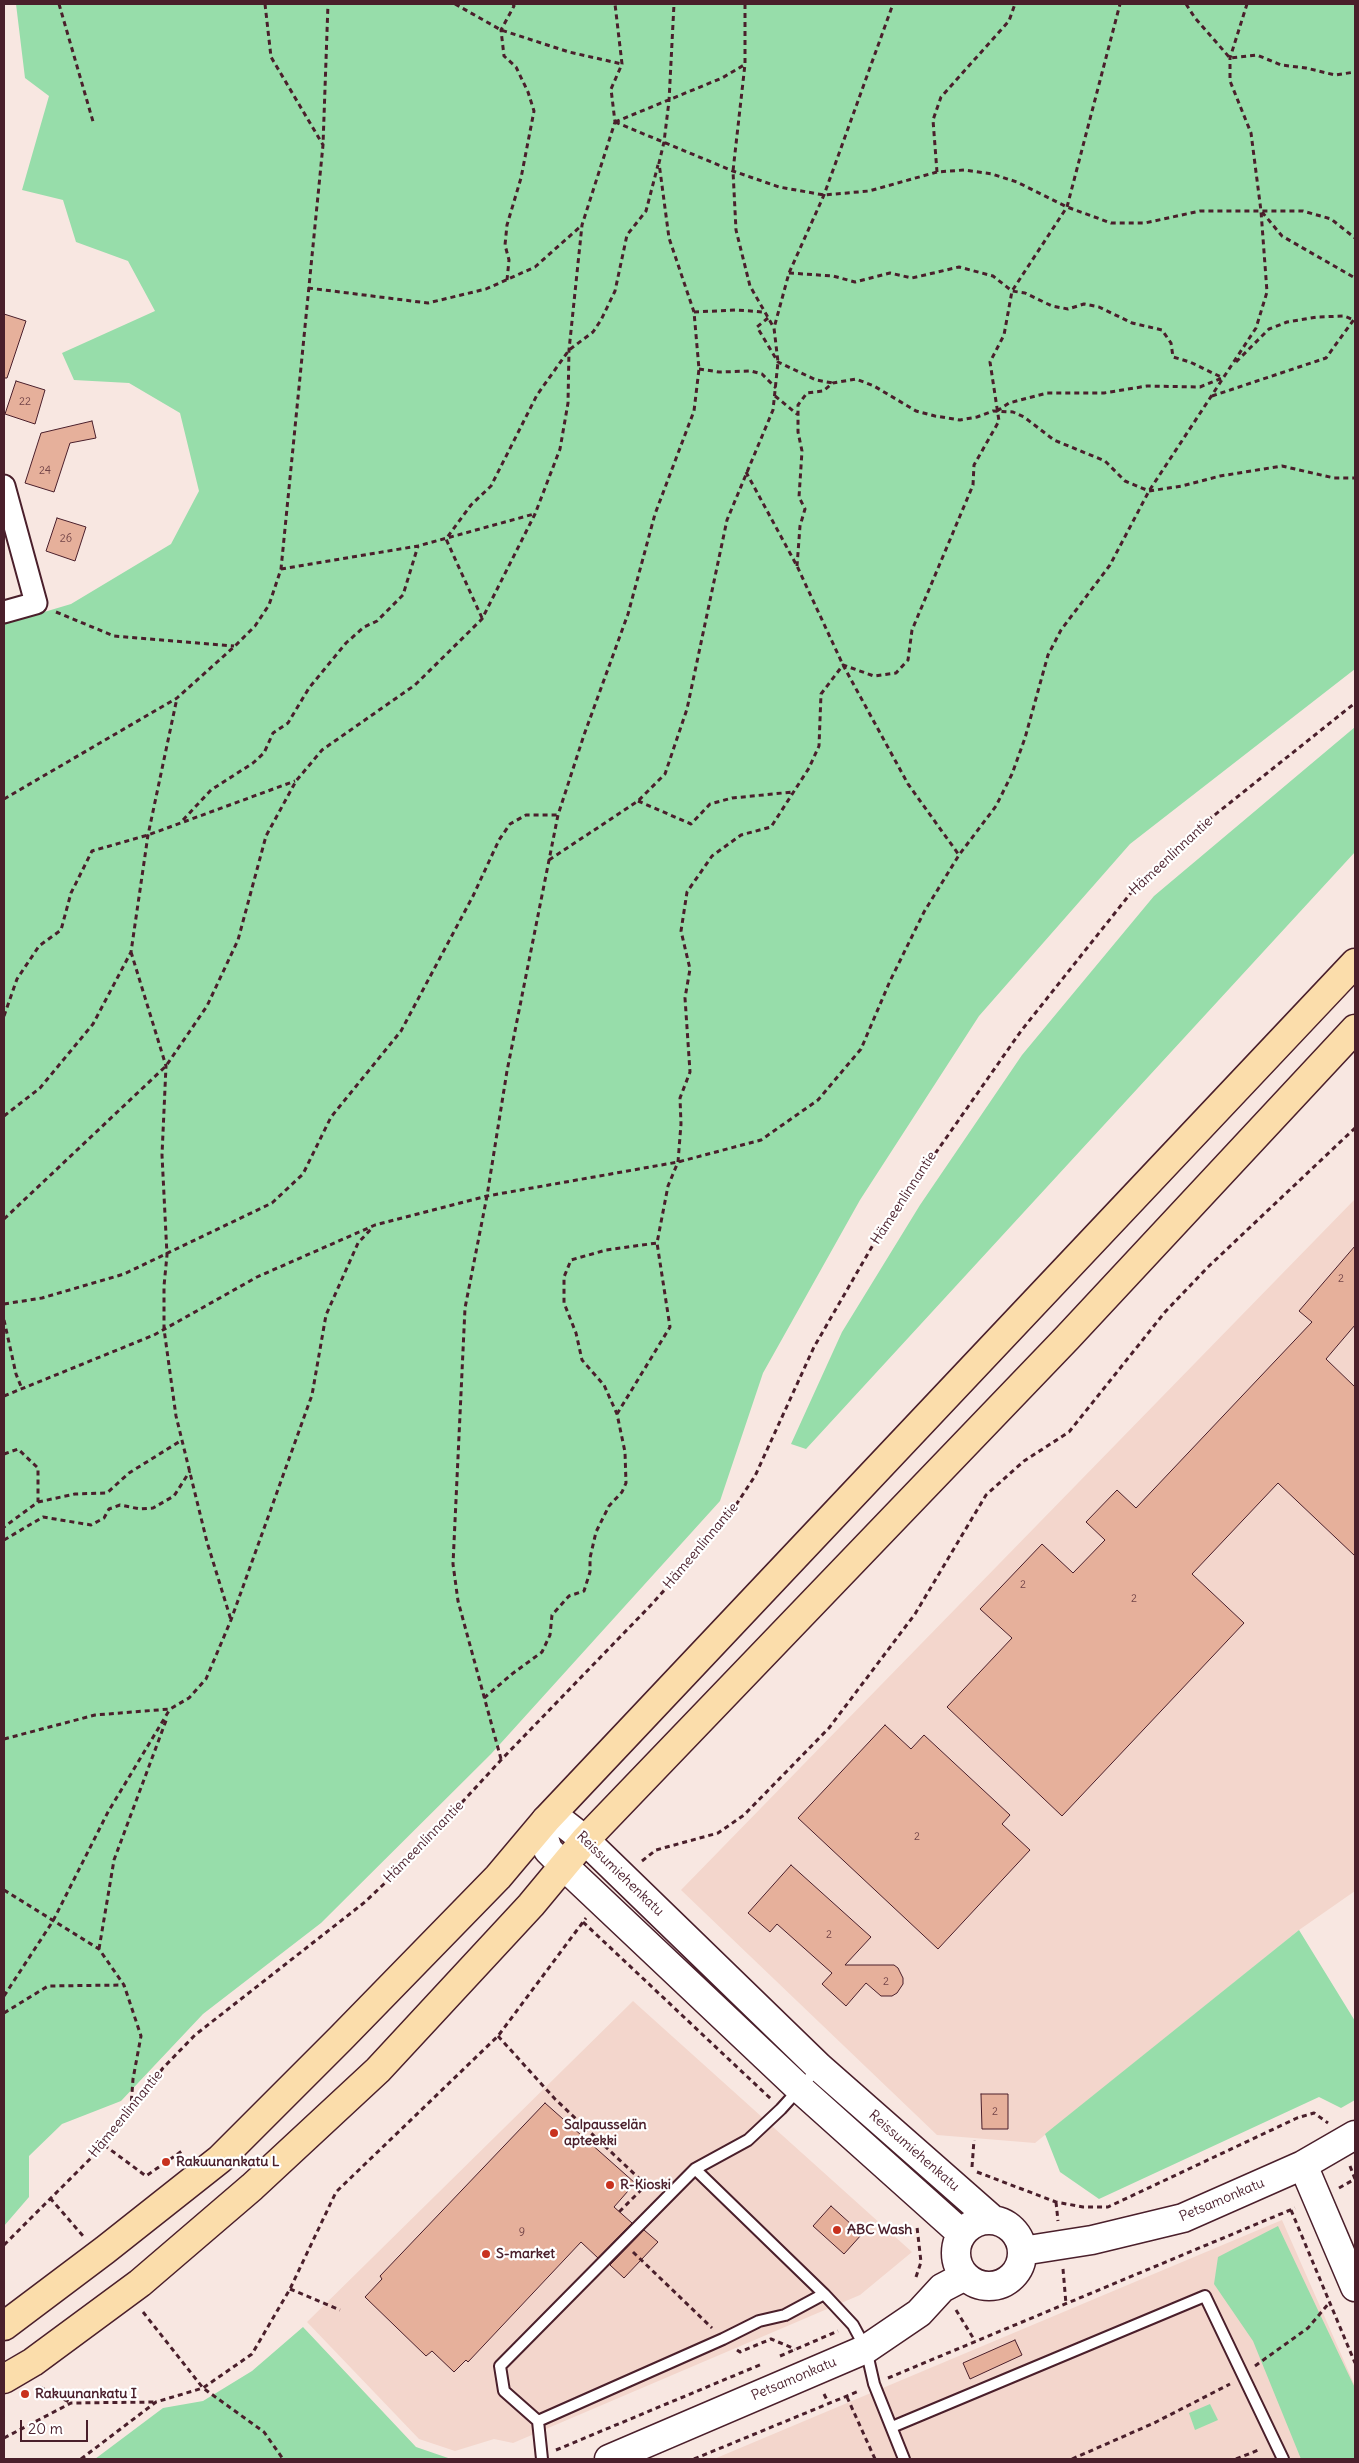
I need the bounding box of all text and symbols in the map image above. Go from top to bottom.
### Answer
house number: 22 [19,395,31,409]
house number: 24 [39,464,51,478]
house number: 26 [60,532,72,546]
street label: Hämeenlinnantie [1126,813,1216,899]
street label: Hämeenlinnantie [868,1148,940,1248]
house number: 2 [1338,1272,1344,1286]
street label: Hämeenlinnantie [660,1499,742,1593]
house number: 2 [1020,1578,1026,1592]
house number: 2 [1131,1592,1137,1606]
street label: Hämeenlinnantie [381,1798,467,1886]
street label: Reissumiehenkatu [573,1828,667,1920]
house number: 2 [914,1830,920,1844]
house number: 2 [826,1928,832,1942]
house number: 2 [883,1975,889,1989]
street label: Hämeenlinnantie [86,2067,166,2161]
house number: 2 [992,2105,998,2119]
street label: Reissumiehenkatu [865,2107,963,2195]
place label: Salpausselän apteekki [564,2117,647,2150]
marker: Salpausselän apteekki [548,2127,560,2139]
place label: Rakuunankatu L [176,2154,279,2170]
marker: Rakuunankatu L [160,2156,172,2168]
street label: Petsamonkatu [1177,2175,1267,2225]
place label: R-Kioski [620,2177,671,2193]
marker: R-Kioski [604,2179,616,2191]
place label: ABC Wash [847,2222,912,2238]
marker: ABC Wash [831,2224,843,2236]
house number: 9 [519,2226,525,2240]
place label: S-market [496,2246,555,2262]
marker: S-market [480,2248,492,2260]
street label: Petsamonkatu [749,2354,839,2404]
place label: Rakuunankatu I [35,2386,137,2402]
marker: Rakuunankatu I [19,2388,31,2400]
scale bar [22,2410,90,2442]
text: 20 m [28,2419,63,2438]

